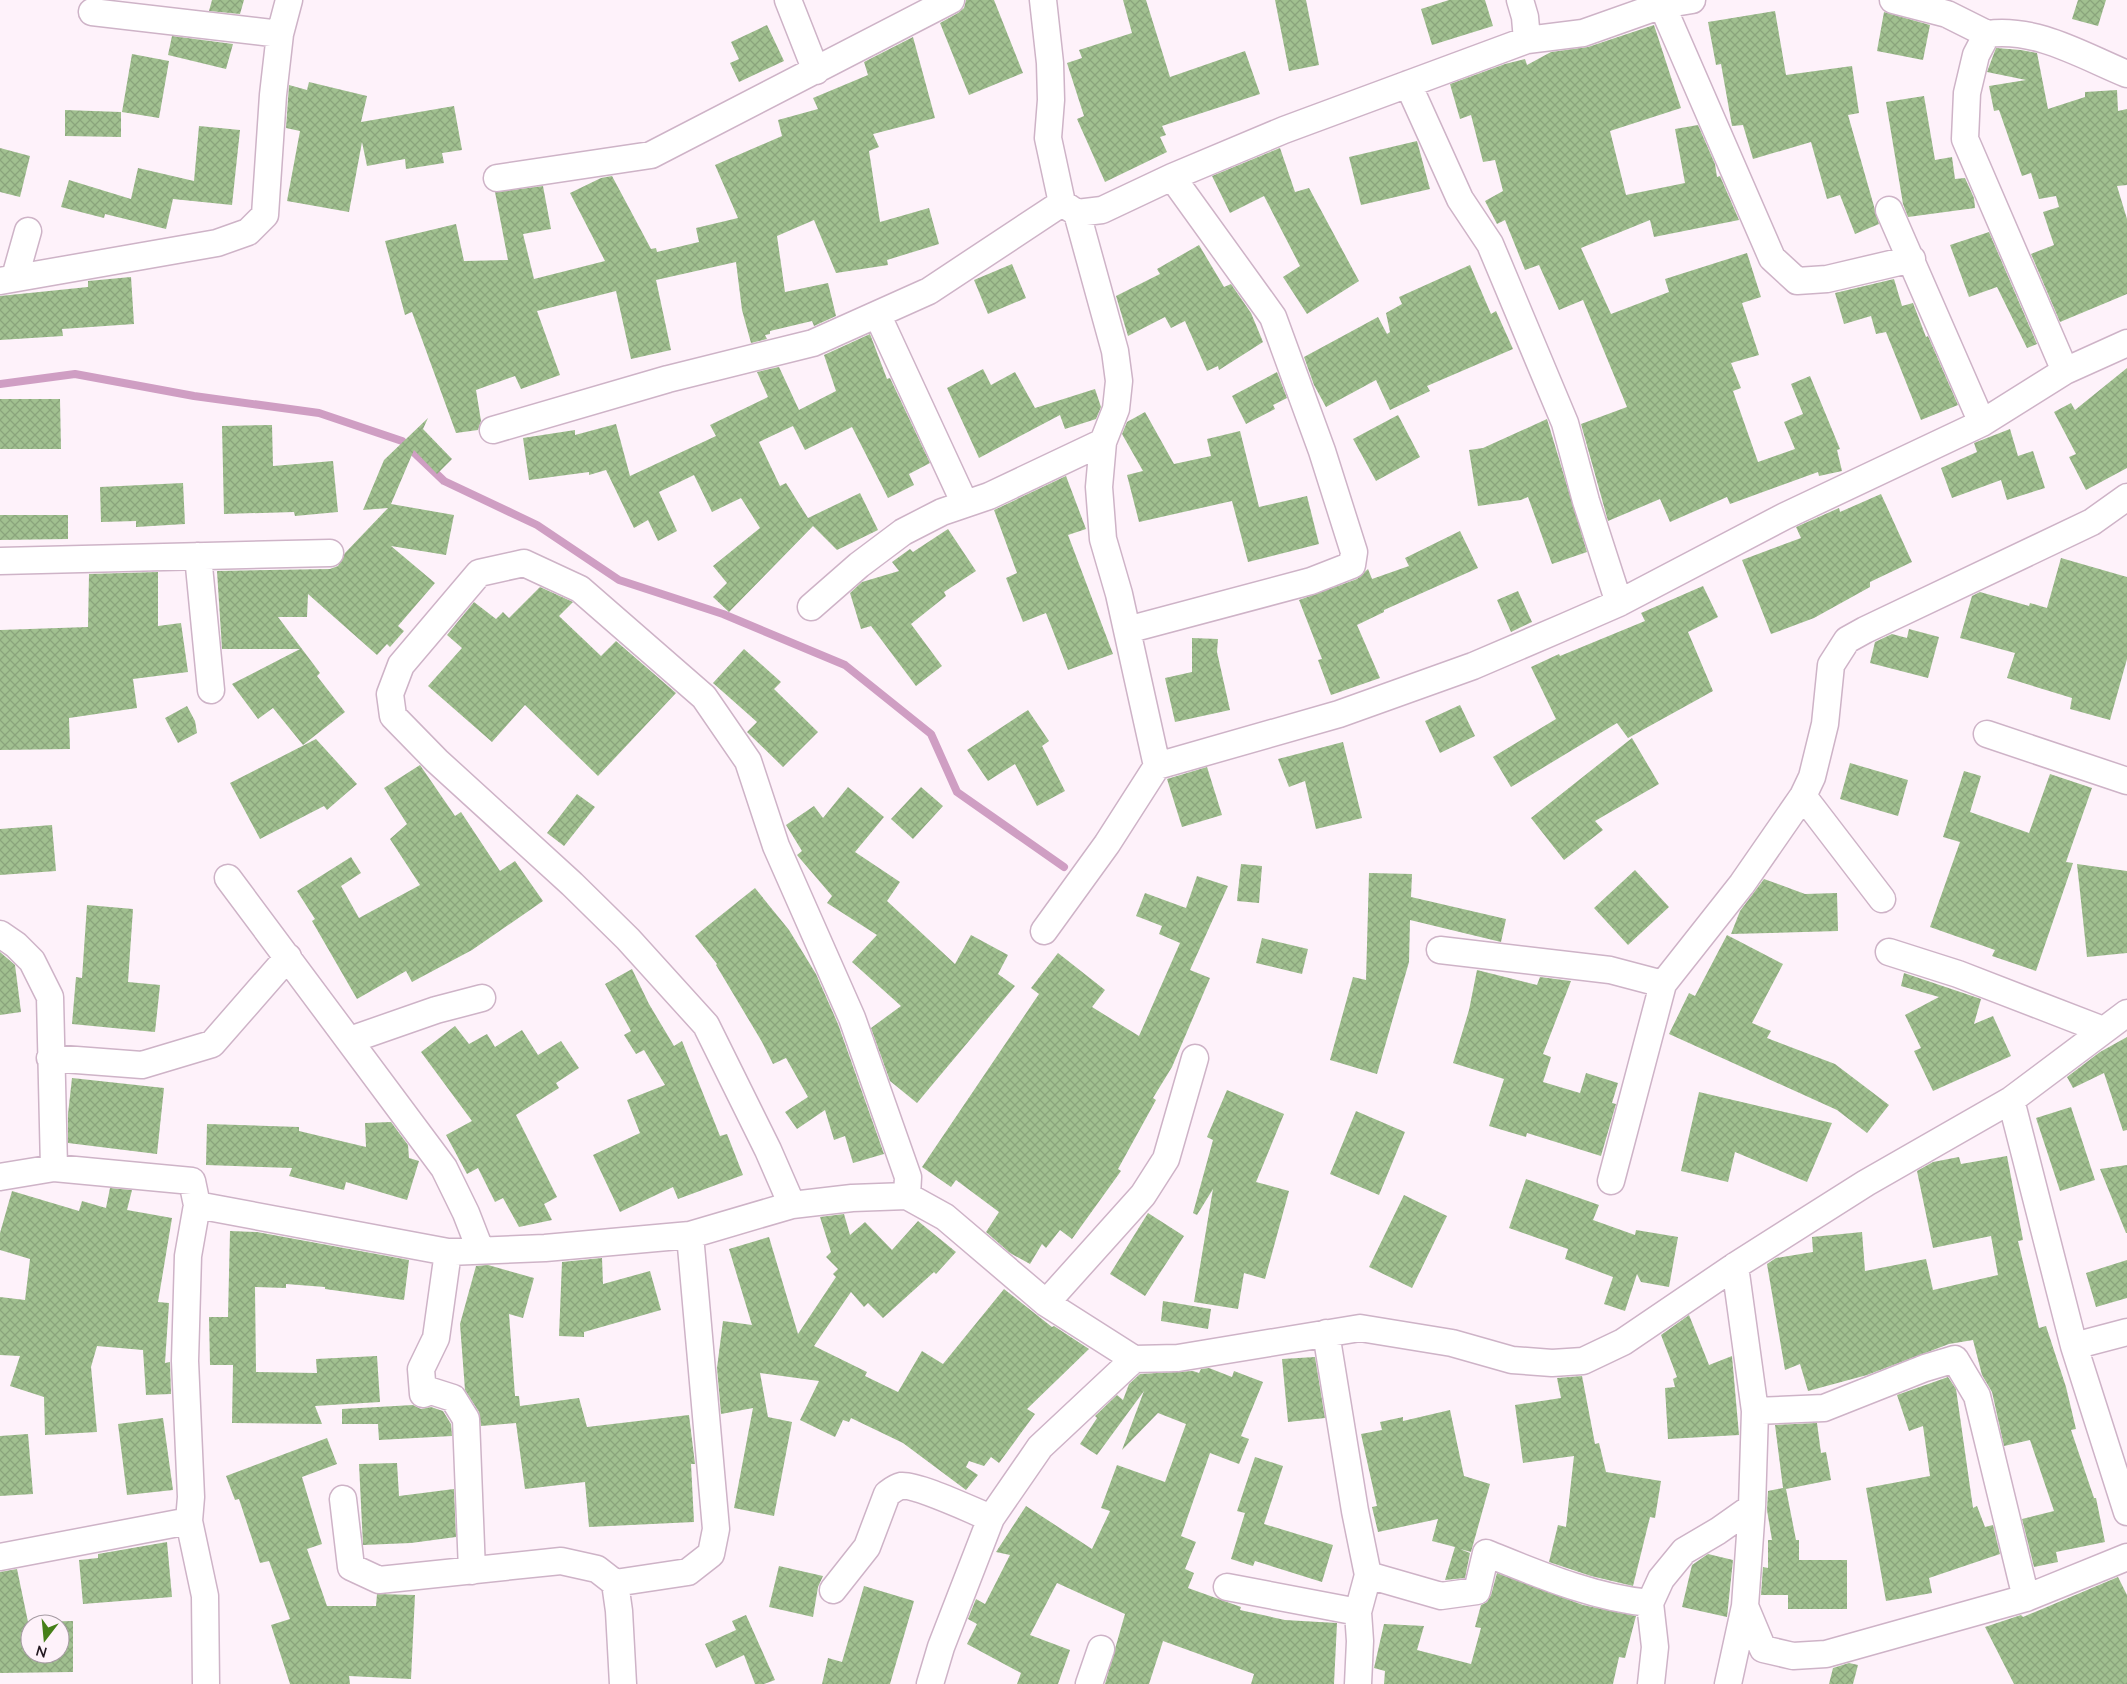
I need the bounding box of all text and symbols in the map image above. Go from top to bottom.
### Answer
north arrow [20,1614,70,1664]
text: N [34,1642,49,1662]

